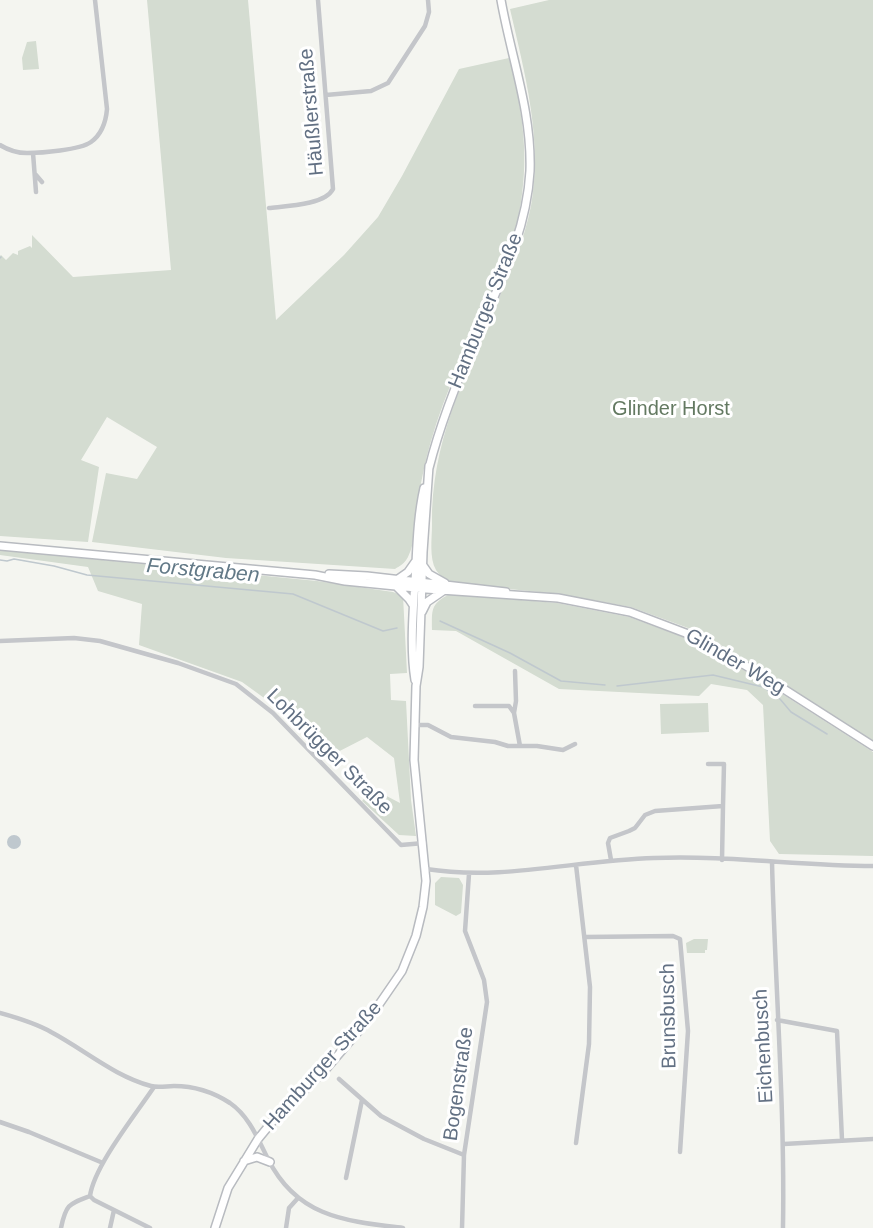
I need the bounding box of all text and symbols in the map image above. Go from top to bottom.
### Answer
street label: Häußlerstraße [294,47,330,177]
street label: Hamburger Straße [444,230,528,392]
park label: Glinder Horst [612,397,730,421]
water label: Forstgraben [146,554,260,588]
street label: Glinder Weg [681,624,789,700]
street label: Lohbrügger Straße [261,684,397,820]
street label: Brunsbusch [656,963,682,1069]
street label: Eichenbusch [749,988,779,1104]
street label: Hamburger Straße [259,996,387,1136]
street label: Bogenstraße [439,1026,479,1142]

